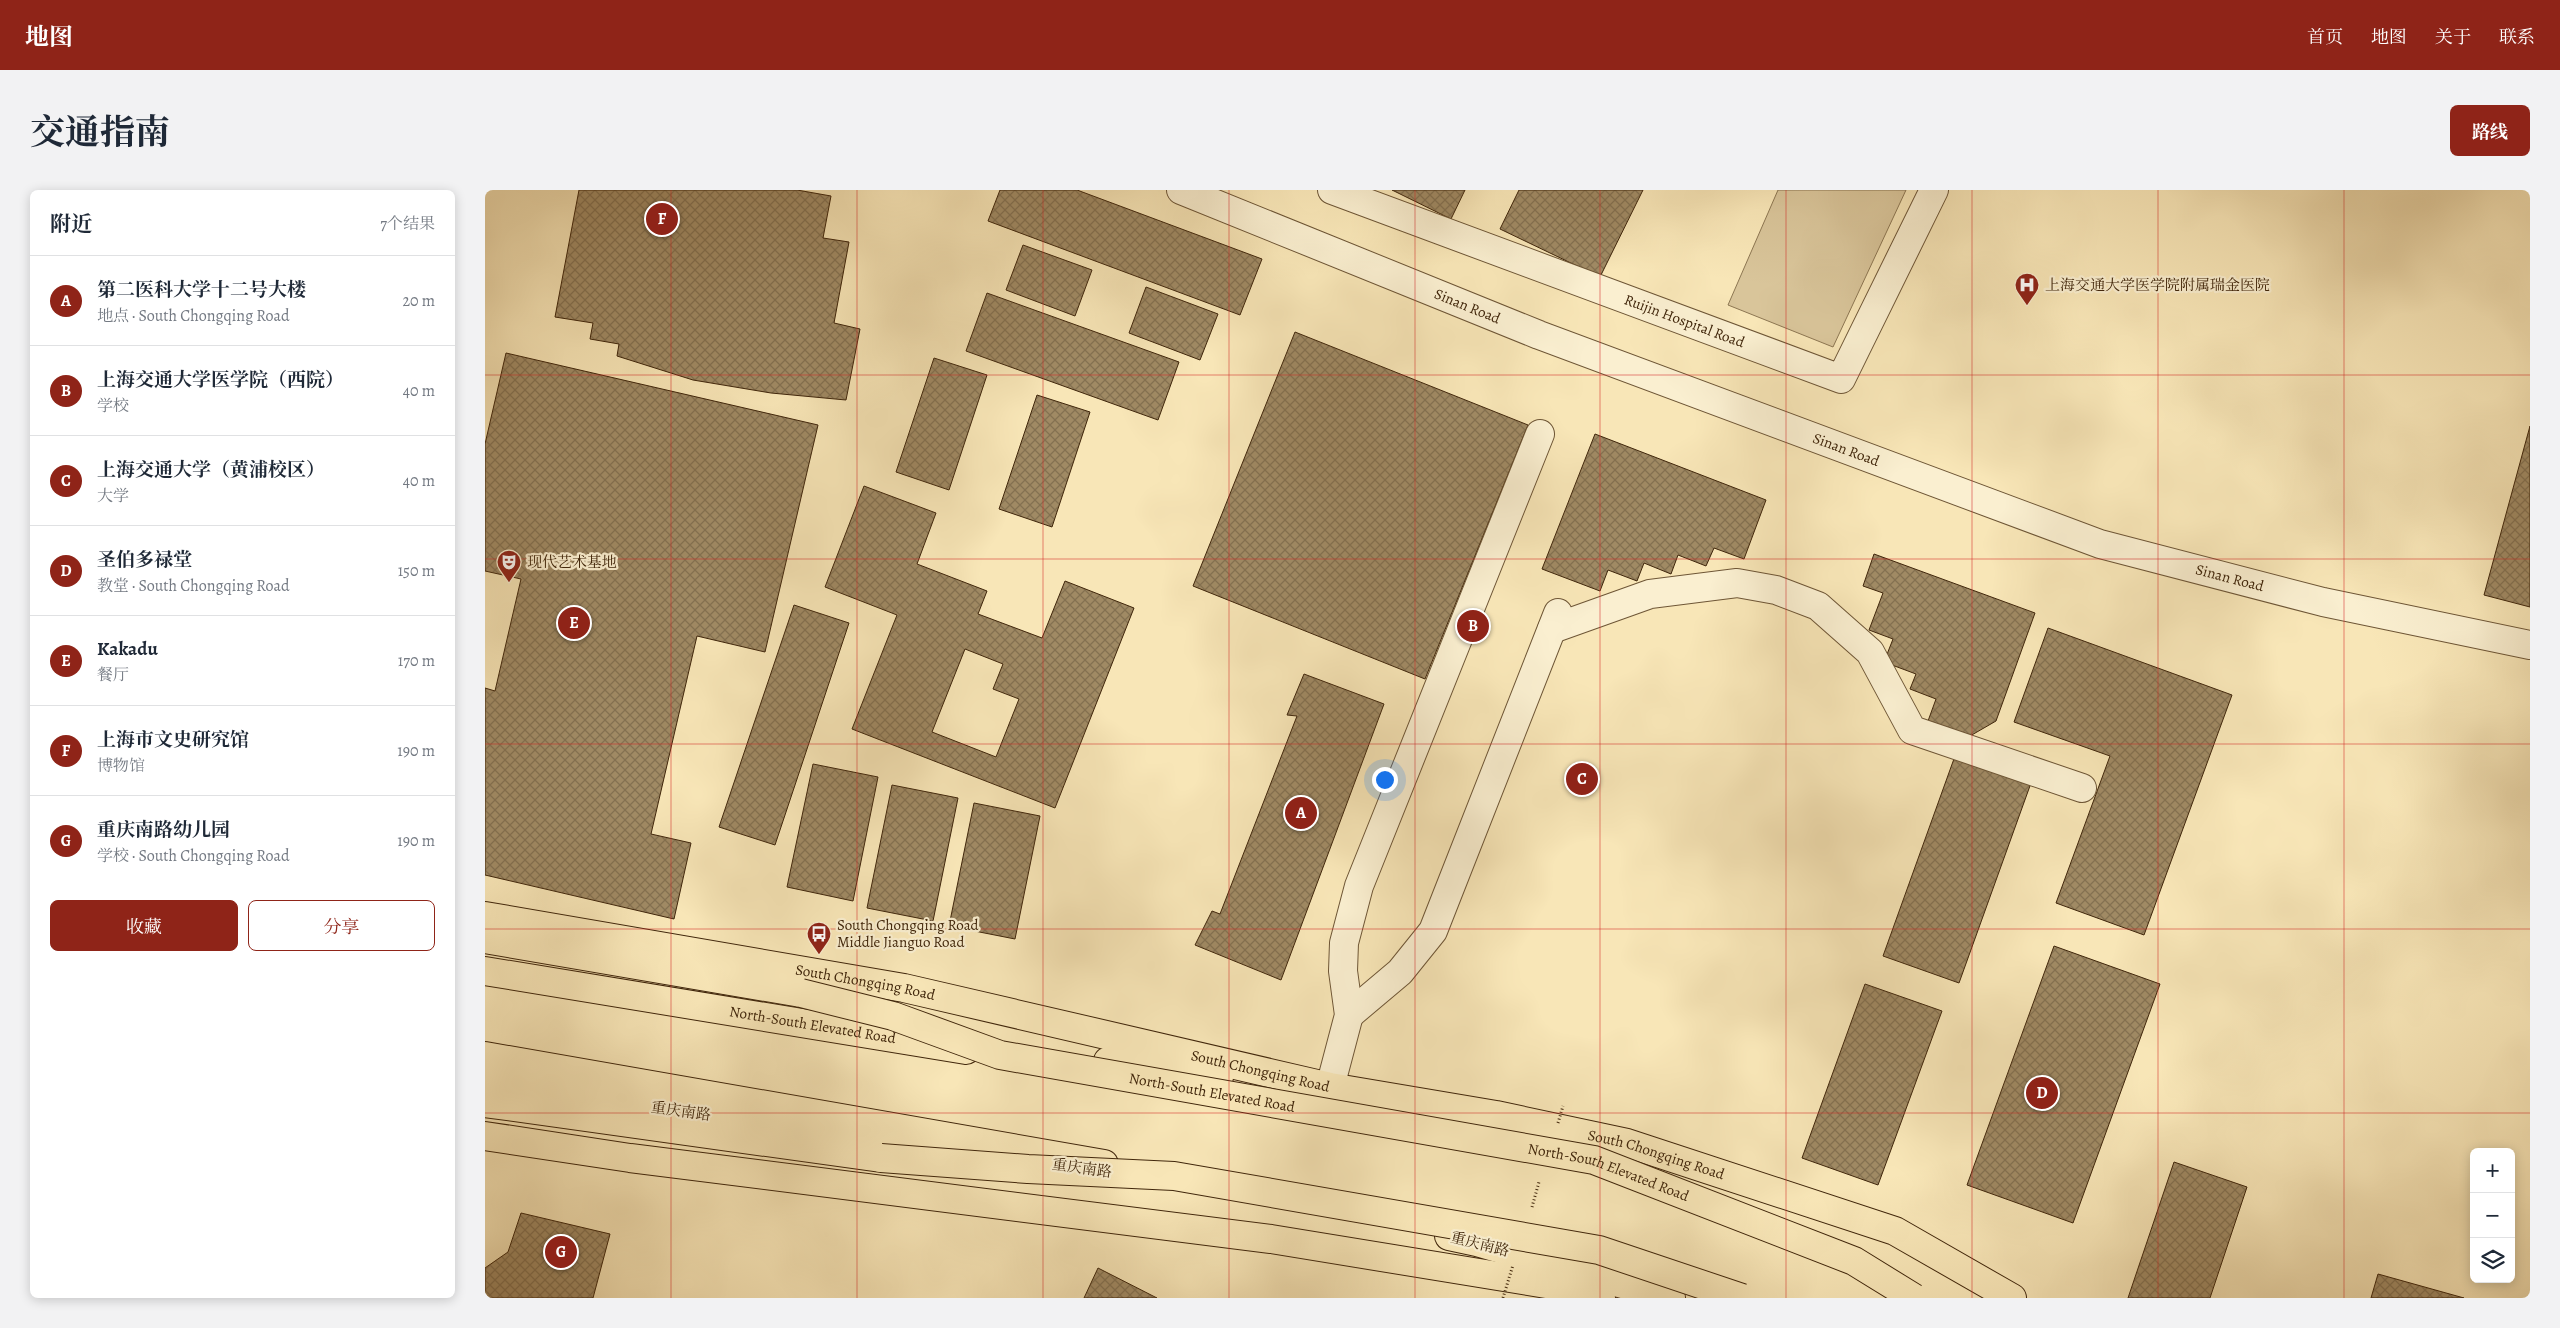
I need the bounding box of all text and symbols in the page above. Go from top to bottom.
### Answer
text: 地图 [25,21,73,53]
text: 首页 [2307,25,2343,49]
text: 地图 [2371,25,2407,49]
text: 关于 [2435,25,2471,49]
text: 联系 [2499,25,2535,49]
button: 路线 [2450,105,2530,156]
text: 交通指南 [30,108,170,156]
pin: F [646,200,678,238]
text: 附近 [50,210,92,238]
text: 7个结果 [380,213,435,235]
hospital icon: 上海交通大学医学院附属瑞金医院 [2014,272,2040,306]
place label: 上海交通大学医学院附属瑞金医院 [2045,275,2270,295]
text: 第二医科大学十二号大楼 [97,277,306,303]
street label: Sinan Road [1431,284,1504,329]
street label: Ruijin Hospital Road [1622,289,1748,353]
text: A [61,290,71,312]
text: 20 m [402,290,435,312]
text: 地点 · South Chongqing Road [97,305,290,327]
text: 上海交通大学医学院（西院） [97,367,344,393]
text: B [61,380,71,402]
text: 40 m [403,380,435,402]
text: 学校 [97,395,129,417]
street label: Sinan Road [1810,428,1883,471]
text: 上海交通大学（黄浦校区） [97,457,325,483]
text: C [61,470,71,492]
text: 40 m [403,470,435,492]
text: 大学 [97,485,129,507]
text: 圣伯多禄堂 [97,547,192,573]
theatre icon: 现代艺术基地 [496,549,522,583]
place label: 现代艺术基地 [527,552,617,572]
street label: Sinan Road [2193,559,2267,596]
text: D [60,560,72,582]
text: 150 m [398,560,435,582]
text: 教堂 · South Chongqing Road [97,575,290,597]
pin: E [558,604,590,642]
pin: B [1457,607,1489,645]
text: Kakadu [97,636,158,662]
text: E [61,650,71,672]
text: 170 m [398,650,435,672]
text: 餐厅 [97,664,129,686]
text: 上海市文史研究馆 [97,727,249,753]
text: F [62,740,70,762]
text: 190 m [397,740,435,762]
text: 博物馆 [97,755,145,777]
pin: C [1566,760,1598,798]
your location [1372,767,1398,793]
pin: A [1285,794,1317,832]
text: 重庆南路幼儿园 [97,817,230,843]
text: G [61,830,71,852]
text: 190 m [397,830,435,852]
text: 学校 · South Chongqing Road [97,845,290,867]
button: 收藏 [50,900,238,951]
button: 分享 [248,900,435,951]
place label: South Chongqing Road Middle Jianguo Road [837,915,980,952]
bus stop icon: South Chongqing Road Middle Jianguo Road [806,921,832,955]
street label: South Chongqing Road [794,960,938,1005]
street label: North-South Elevated Road [728,1001,898,1048]
street label: South Chongqing Road [1189,1045,1333,1097]
street label: North-South Elevated Road [1127,1068,1298,1117]
pin: D [2026,1074,2058,1112]
street label: 重庆南路 [650,1097,712,1125]
street label: South Chongqing Road [1586,1125,1728,1185]
street label: North-South Elevated Road [1526,1138,1693,1206]
map controls [2470,1148,2515,1283]
button: + [2470,1148,2515,1193]
street label: 重庆南路 [1051,1154,1113,1182]
button: − [2470,1193,2515,1238]
street label: 重庆南路 [1448,1227,1512,1261]
pin: G [545,1233,577,1271]
button: layers [2470,1238,2515,1283]

